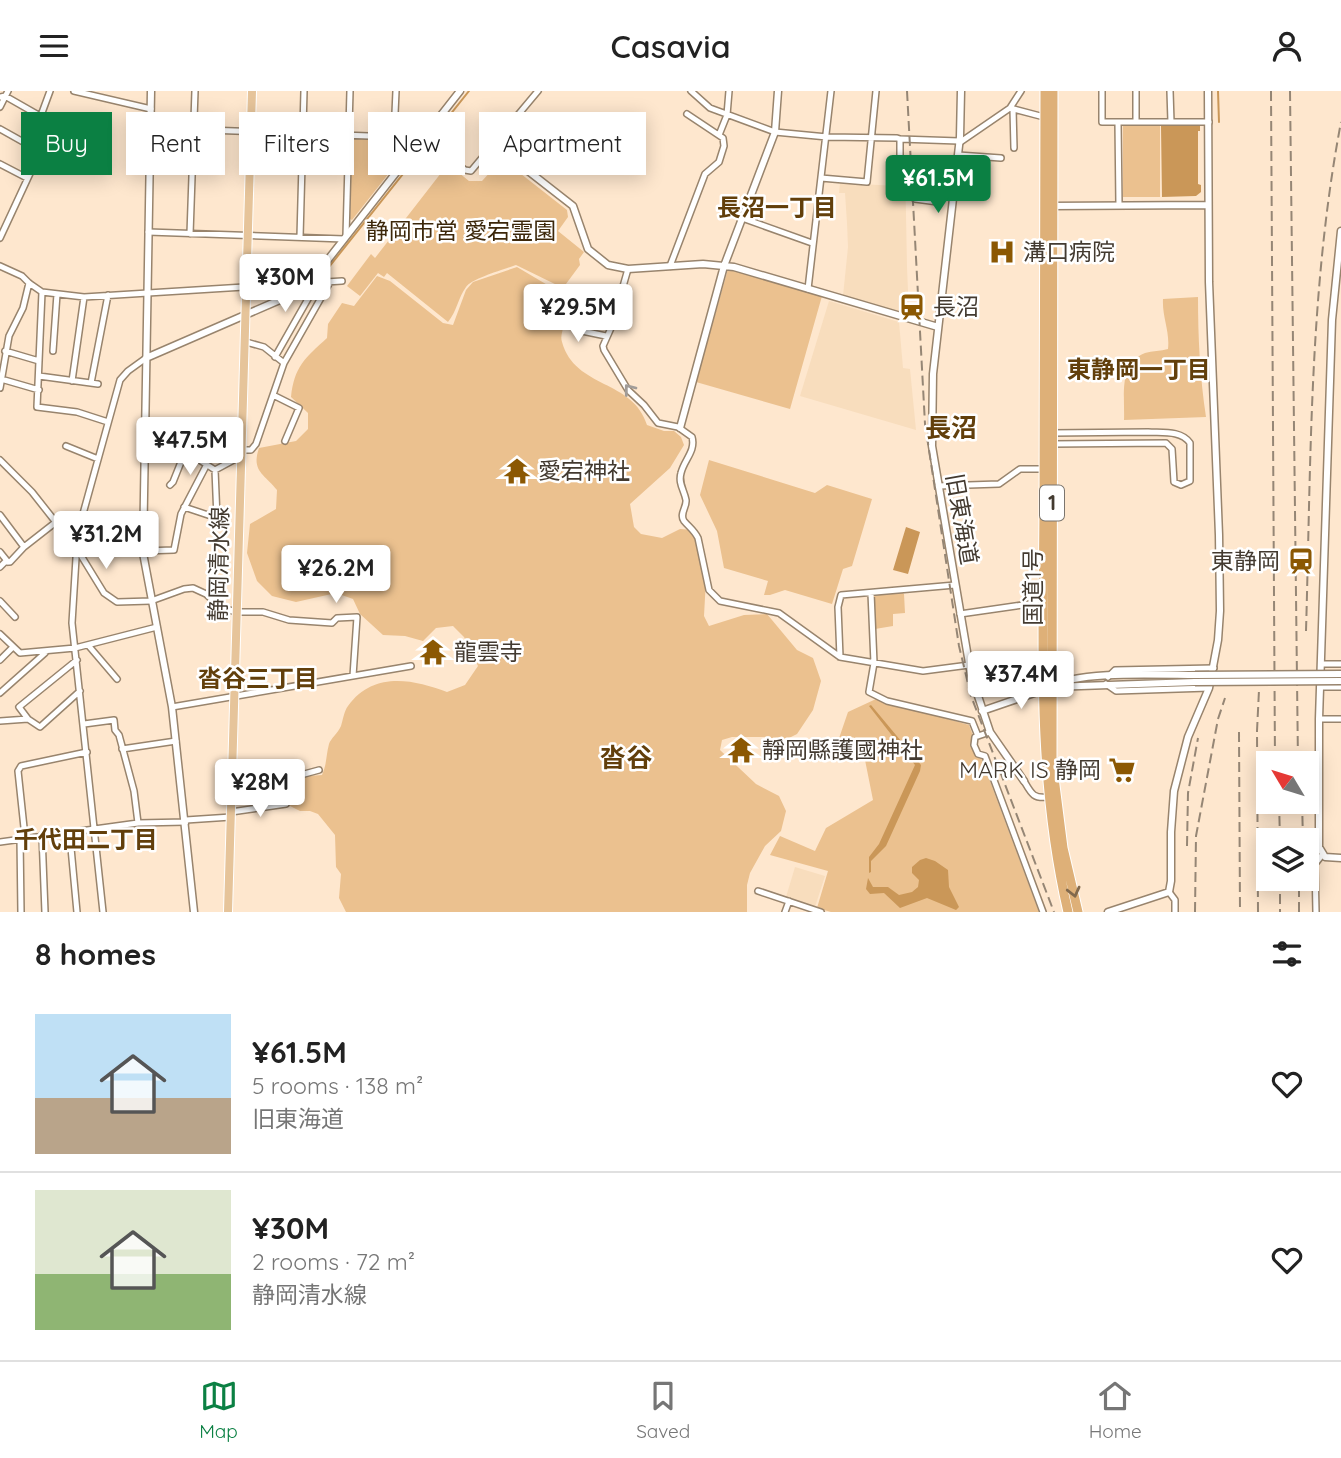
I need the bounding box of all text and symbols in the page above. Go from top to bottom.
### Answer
text: Casavia [610,26,731,66]
icon: menu [35,27,73,65]
icon: person [1268,27,1306,65]
chip: Buy [21,112,112,175]
chip: Rent [126,112,225,175]
chip: Filters [239,112,354,175]
chip: New [368,112,465,175]
chip: Apartment [479,112,646,175]
pin: ¥61.5M [881,155,995,215]
text: ¥61.5M [902,163,974,192]
district label: 長沼一丁目 [717,192,837,222]
park label: 静岡市営 愛宕霊園 [366,216,556,245]
hospital icon: 溝口病院 [987,237,1017,267]
place label: 溝口病院 [1023,237,1115,266]
pin: ¥30M [244,255,326,314]
text: ¥30M [255,262,315,291]
pin: ¥29.5M [521,285,635,344]
text: ¥29.5M [540,292,616,321]
station icon: 長沼 [897,292,927,322]
place label: 長沼 [933,292,979,321]
district label: 東静岡一丁目 [1067,354,1211,384]
one-way arrow [625,385,638,397]
district label: 長沼 [925,411,977,444]
pin: ¥47.5M [133,417,247,477]
text: ¥47.5M [152,425,228,454]
temple icon: 愛宕神社 [502,456,532,486]
place label: 愛宕神社 [538,456,630,485]
street label: 旧東海道 [940,471,985,567]
road number: 1 [1040,485,1064,521]
street label: 静岡清水線 [203,506,234,622]
pin: ¥31.2M [49,511,163,571]
text: ¥31.2M [70,519,142,548]
pin: ¥26.2M [279,545,393,605]
place label: 東静岡 [1211,546,1280,575]
station icon: 東静岡 [1286,546,1316,576]
street label: 国道1号 [1018,548,1047,626]
text: ¥26.2M [297,553,375,582]
temple icon: 龍雲寺 [418,637,448,667]
place label: 龍雲寺 [454,637,523,666]
pin: ¥37.4M [964,651,1078,711]
text: ¥37.4M [984,659,1058,688]
district label: 沓谷三丁目 [198,663,318,693]
temple icon: 靜岡縣護國神社 [726,735,756,765]
place label: 靜岡縣護國神社 [762,735,923,764]
district label: 沓谷 [600,741,652,774]
north arrow [1256,751,1320,814]
map controls [1256,751,1319,891]
place label: MARK IS 静岡 [959,755,1101,784]
supermarket icon: MARK IS 静岡 [1107,755,1137,785]
pin: ¥28M [219,759,301,819]
text: ¥28M [231,767,289,796]
district label: 千代田二丁目 [14,824,158,854]
button: layers [1256,828,1319,891]
one-way arrow [1066,886,1080,898]
text: 8 homes [35,935,156,973]
icon: filters [1268,935,1306,973]
text: ¥61.5M [252,1033,347,1071]
icon: home [91,1042,175,1126]
icon: heart [1268,1065,1306,1103]
text: 5 rooms · 138 m² [252,1071,423,1100]
text: 旧東海道 [252,1104,344,1133]
text: ¥30M [252,1209,329,1247]
icon: home [91,1218,175,1302]
icon: heart [1268,1241,1306,1279]
text: 2 rooms · 72 m² [252,1247,415,1276]
text: 静岡清水線 [252,1280,367,1309]
tab: Map [199,1377,238,1443]
tab: Saved [636,1377,690,1443]
tab: Home [1089,1377,1142,1443]

